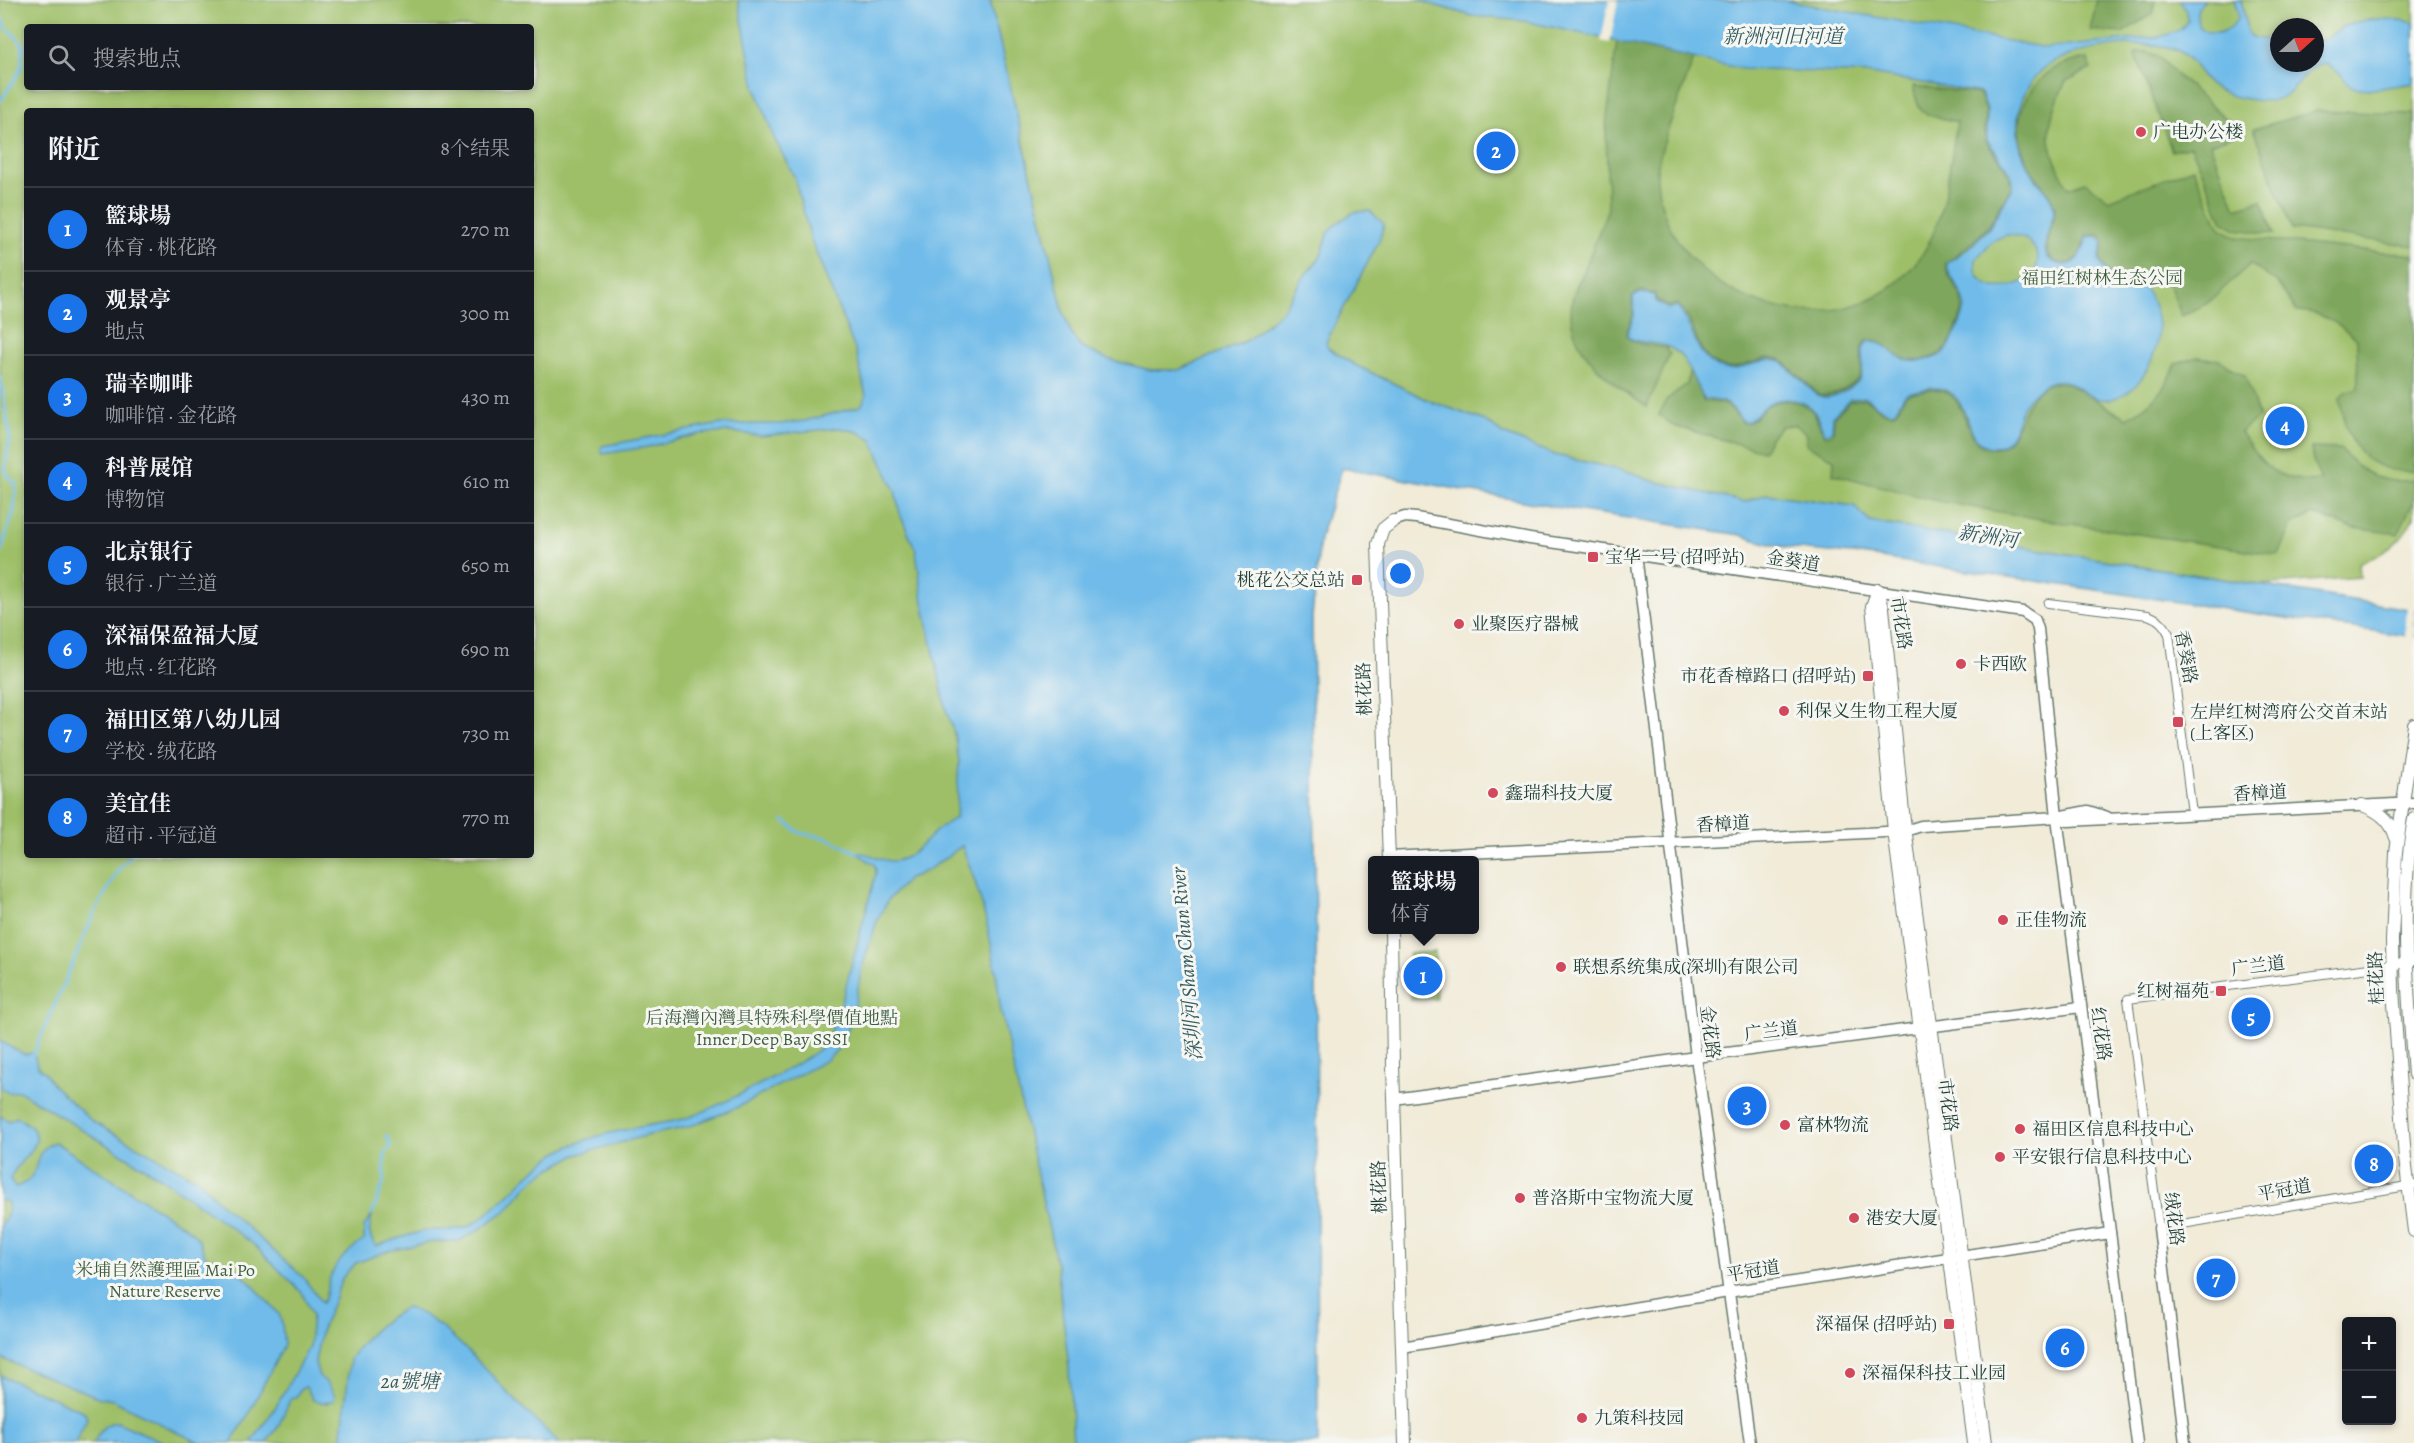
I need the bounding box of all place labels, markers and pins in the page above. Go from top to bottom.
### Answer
place label: 广电办公楼 [2153,120,2243,144]
marker: 广电办公楼 [2134,125,2148,139]
pin: 2 [1476,128,1516,174]
pin: 4 [2266,404,2304,448]
place label: 宝华一号 (招呼站) [1605,545,1744,569]
marker: 宝华一号 (招呼站) [1586,550,1600,564]
place label: 桃花公交总站 [1237,568,1345,592]
marker: 桃花公交总站 [1350,573,1364,587]
place label: 业聚医疗器械 [1471,612,1579,636]
marker: 业聚医疗器械 [1452,617,1466,631]
place label: 卡西欧 [1973,652,2027,676]
marker: 卡西欧 [1954,657,1968,671]
place label: 市花香樟路口 (招呼站) [1681,664,1856,688]
marker: 市花香樟路口 (招呼站) [1861,669,1875,683]
place label: 利保义生物工程大厦 [1796,699,1958,723]
place label: 左岸红树湾府公交首末站 (上客区) [2190,700,2388,745]
marker: 利保义生物工程大厦 [1777,704,1791,718]
marker: 左岸红树湾府公交首末站 (上客区) [2171,715,2185,729]
place label: 鑫瑞科技大厦 [1505,781,1613,805]
marker: 鑫瑞科技大厦 [1486,786,1500,800]
place label: 正佳物流 [2015,908,2087,932]
marker: 正佳物流 [1996,913,2010,927]
pin: 1 [1404,954,1442,998]
place label: 联想系统集成(深圳)有限公司 [1573,955,1799,979]
marker: 联想系统集成(深圳)有限公司 [1554,960,1568,974]
place label: 红树福苑 [2137,979,2209,1003]
marker: 红树福苑 [2214,984,2228,998]
pin: 5 [2232,994,2270,1040]
pin: 3 [1728,1084,1766,1128]
place label: 富林物流 [1797,1113,1869,1137]
place label: 福田区信息科技中心 [2032,1117,2194,1141]
marker: 富林物流 [1778,1118,1792,1132]
marker: 福田区信息科技中心 [2013,1122,2027,1136]
pin: 8 [2354,1142,2394,1186]
place label: 平安银行信息科技中心 [2012,1145,2192,1169]
marker: 平安银行信息科技中心 [1993,1150,2007,1164]
place label: 普洛斯中宝物流大厦 [1532,1186,1694,1210]
marker: 普洛斯中宝物流大厦 [1513,1191,1527,1205]
place label: 港安大厦 [1866,1206,1938,1230]
marker: 港安大厦 [1847,1211,1861,1225]
pin: 7 [2196,1256,2236,1300]
place label: 深福保 (招呼站) [1816,1312,1937,1336]
marker: 深福保 (招呼站) [1942,1317,1956,1331]
pin: 6 [2046,1326,2084,1370]
place label: 深福保科技工业园 [1862,1361,2006,1385]
marker: 深福保科技工业园 [1843,1366,1857,1380]
place label: 九策科技园 [1594,1406,1684,1430]
marker: 九策科技园 [1575,1411,1589,1425]

